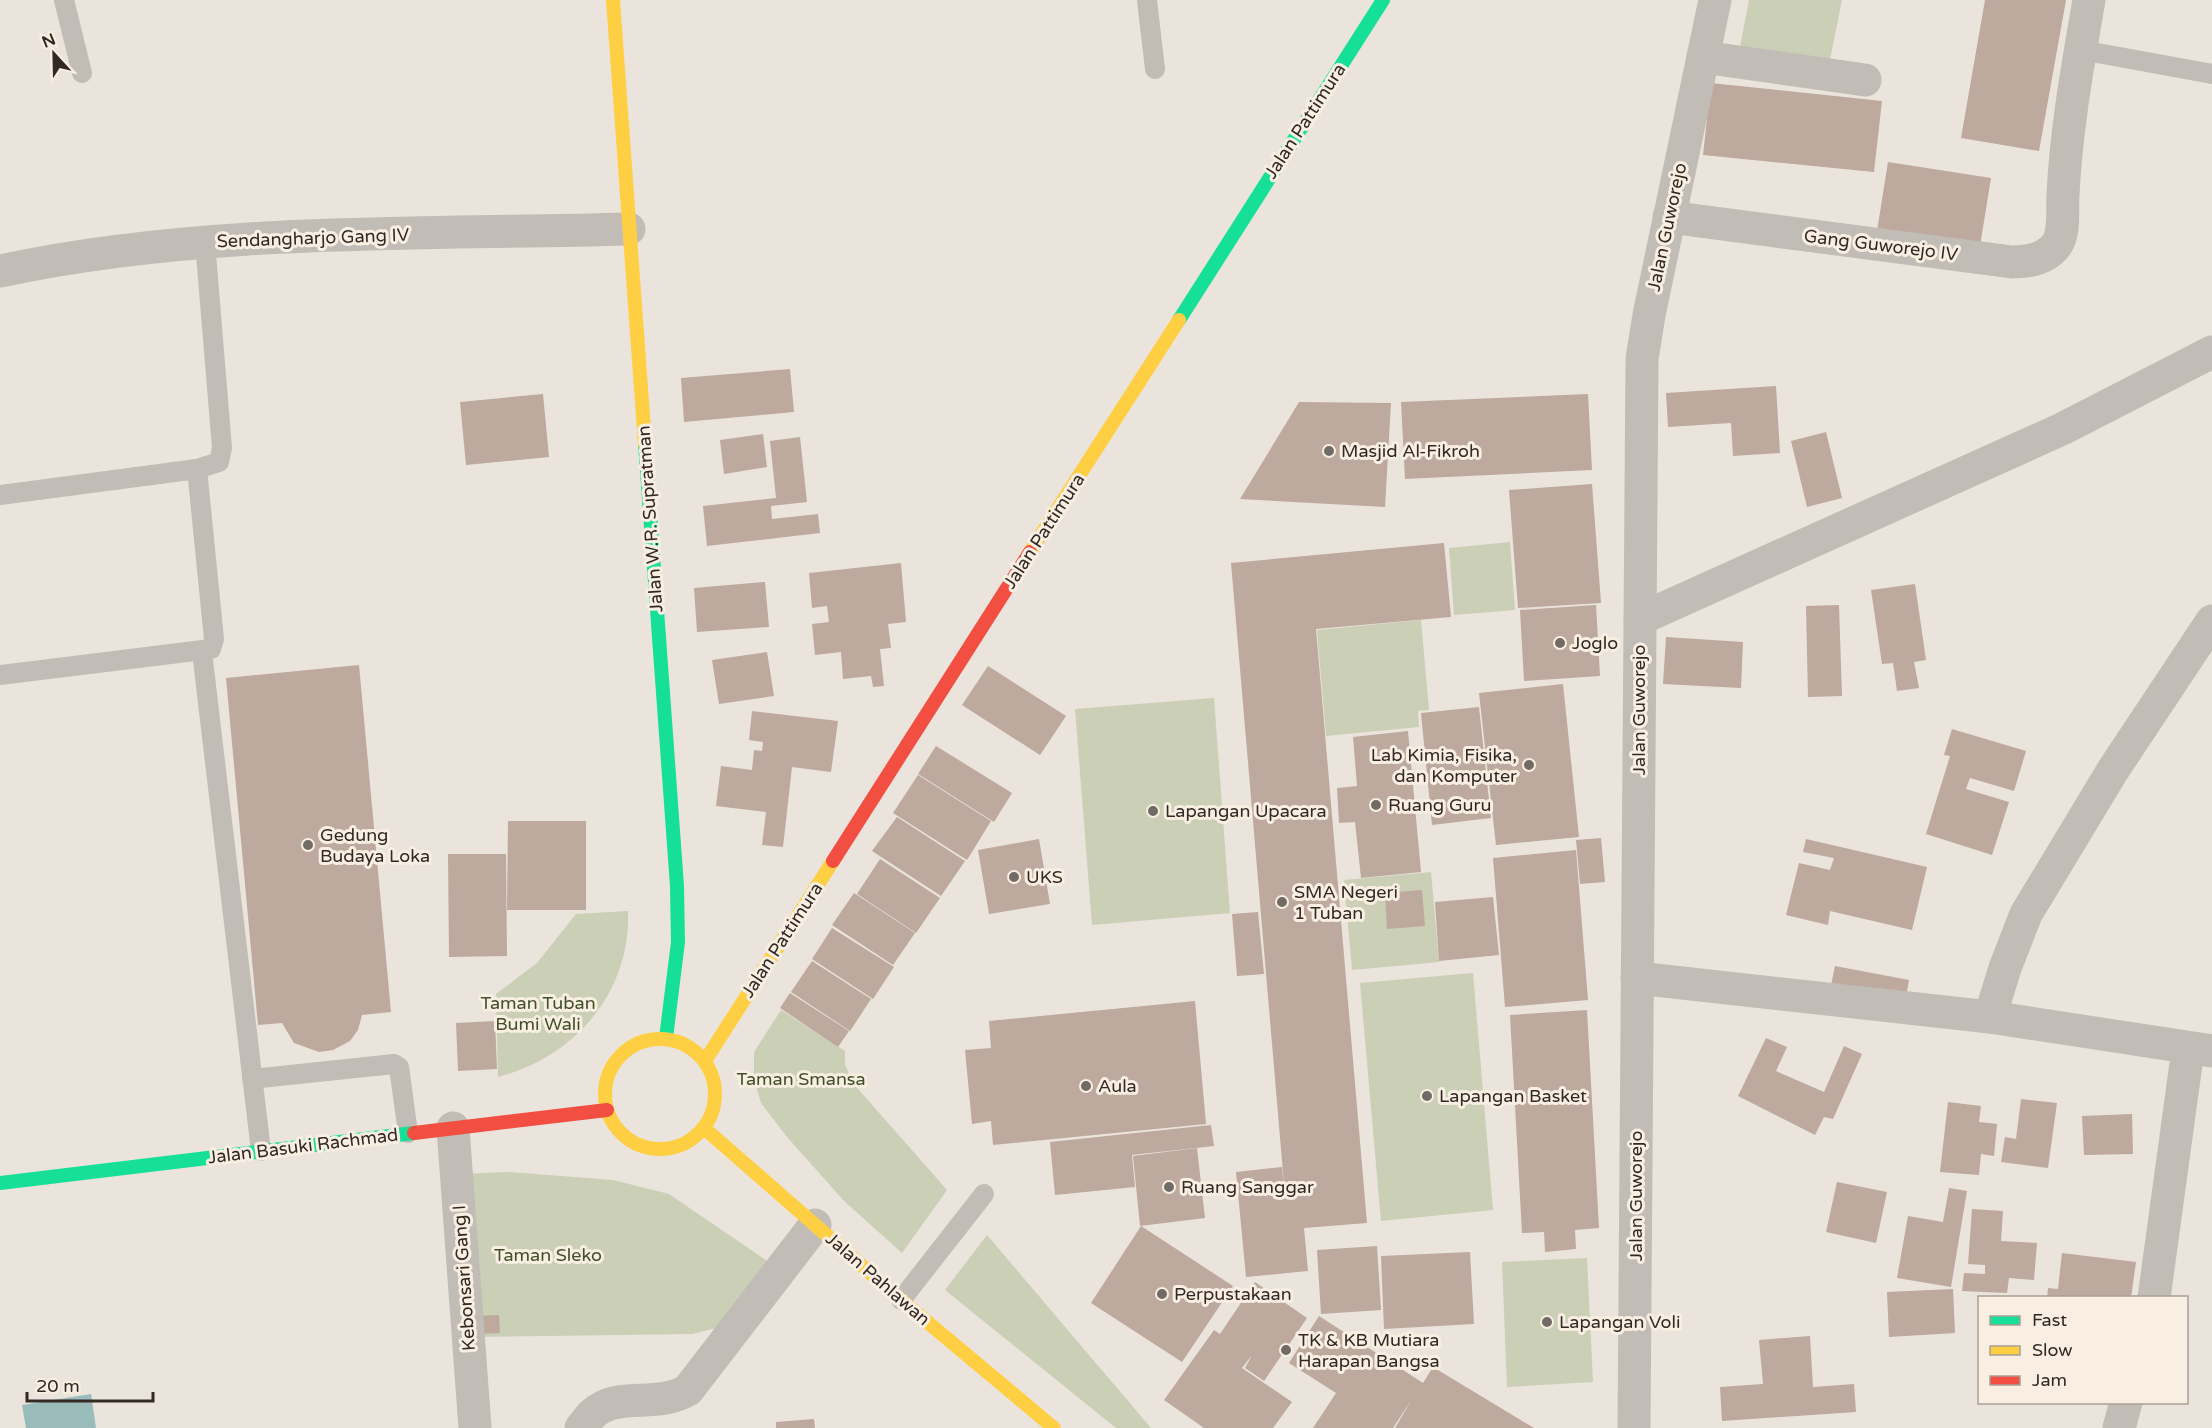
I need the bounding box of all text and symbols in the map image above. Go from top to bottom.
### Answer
north arrow [24,24,84,84]
text: N [39,29,58,53]
street label: Jalan Pattimura [1260,59,1350,183]
street label: Jalan Guworejo [1643,161,1691,293]
street label: Sendangharjo Gang IV [216,224,410,252]
street label: Gang Guworejo IV [1803,225,1960,265]
street label: Jalan W.R. Supratman [632,425,668,613]
place label: Masjid Al-Fikroh [1341,440,1480,462]
marker: Masjid Al-Fikroh [1322,444,1336,458]
street label: Jalan Pattimura [999,469,1089,593]
place label: Joglo [1572,632,1618,654]
marker: Joglo [1553,636,1567,650]
street label: Jalan Guworejo [1628,645,1650,775]
place label: Lab Kimia, Fisika, dan Komputer [1371,744,1517,787]
marker: Lab Kimia, Fisika, dan Komputer [1522,758,1536,772]
place label: Ruang Guru [1388,794,1491,816]
marker: Ruang Guru [1369,798,1383,812]
place label: Lapangan Upacara [1165,800,1327,822]
marker: Lapangan Upacara [1146,804,1160,818]
place label: Gedung Budaya Loka [320,824,430,867]
marker: Gedung Budaya Loka [301,838,315,852]
place label: UKS [1026,866,1063,888]
marker: UKS [1007,870,1021,884]
street label: Jalan Pattimura [737,878,827,1002]
place label: SMA Negeri 1 Tuban [1294,881,1398,924]
marker: SMA Negeri 1 Tuban [1275,895,1289,909]
park label: Taman Tuban Bumi Wali [480,992,596,1035]
park label: Taman Smansa [736,1068,866,1090]
place label: Aula [1098,1075,1137,1097]
marker: Aula [1079,1079,1093,1093]
place label: Lapangan Basket [1439,1085,1587,1107]
marker: Lapangan Basket [1420,1089,1434,1103]
street label: Jalan Basuki Rachmad [207,1123,399,1169]
street label: Jalan Guworejo [1625,1131,1647,1261]
place label: Ruang Sanggar [1181,1176,1314,1198]
marker: Ruang Sanggar [1162,1180,1176,1194]
street label: Kebonsari Gang I [448,1204,480,1352]
street label: Jalan Pahlawan [821,1228,935,1330]
park label: Taman Sleko [494,1244,602,1266]
place label: Perpustakaan [1174,1283,1292,1305]
marker: Perpustakaan [1155,1287,1169,1301]
legend [1978,1296,2188,1404]
text: Fast [2032,1309,2067,1331]
place label: Lapangan Voli [1559,1311,1680,1333]
marker: Lapangan Voli [1540,1315,1554,1329]
place label: TK & KB Mutiara Harapan Bangsa [1298,1329,1440,1372]
text: Slow [2032,1339,2073,1361]
marker: TK & KB Mutiara Harapan Bangsa [1279,1343,1293,1357]
scale bar [27,1365,153,1403]
text: Jam [2032,1369,2067,1391]
text: 20 m [36,1375,80,1397]

